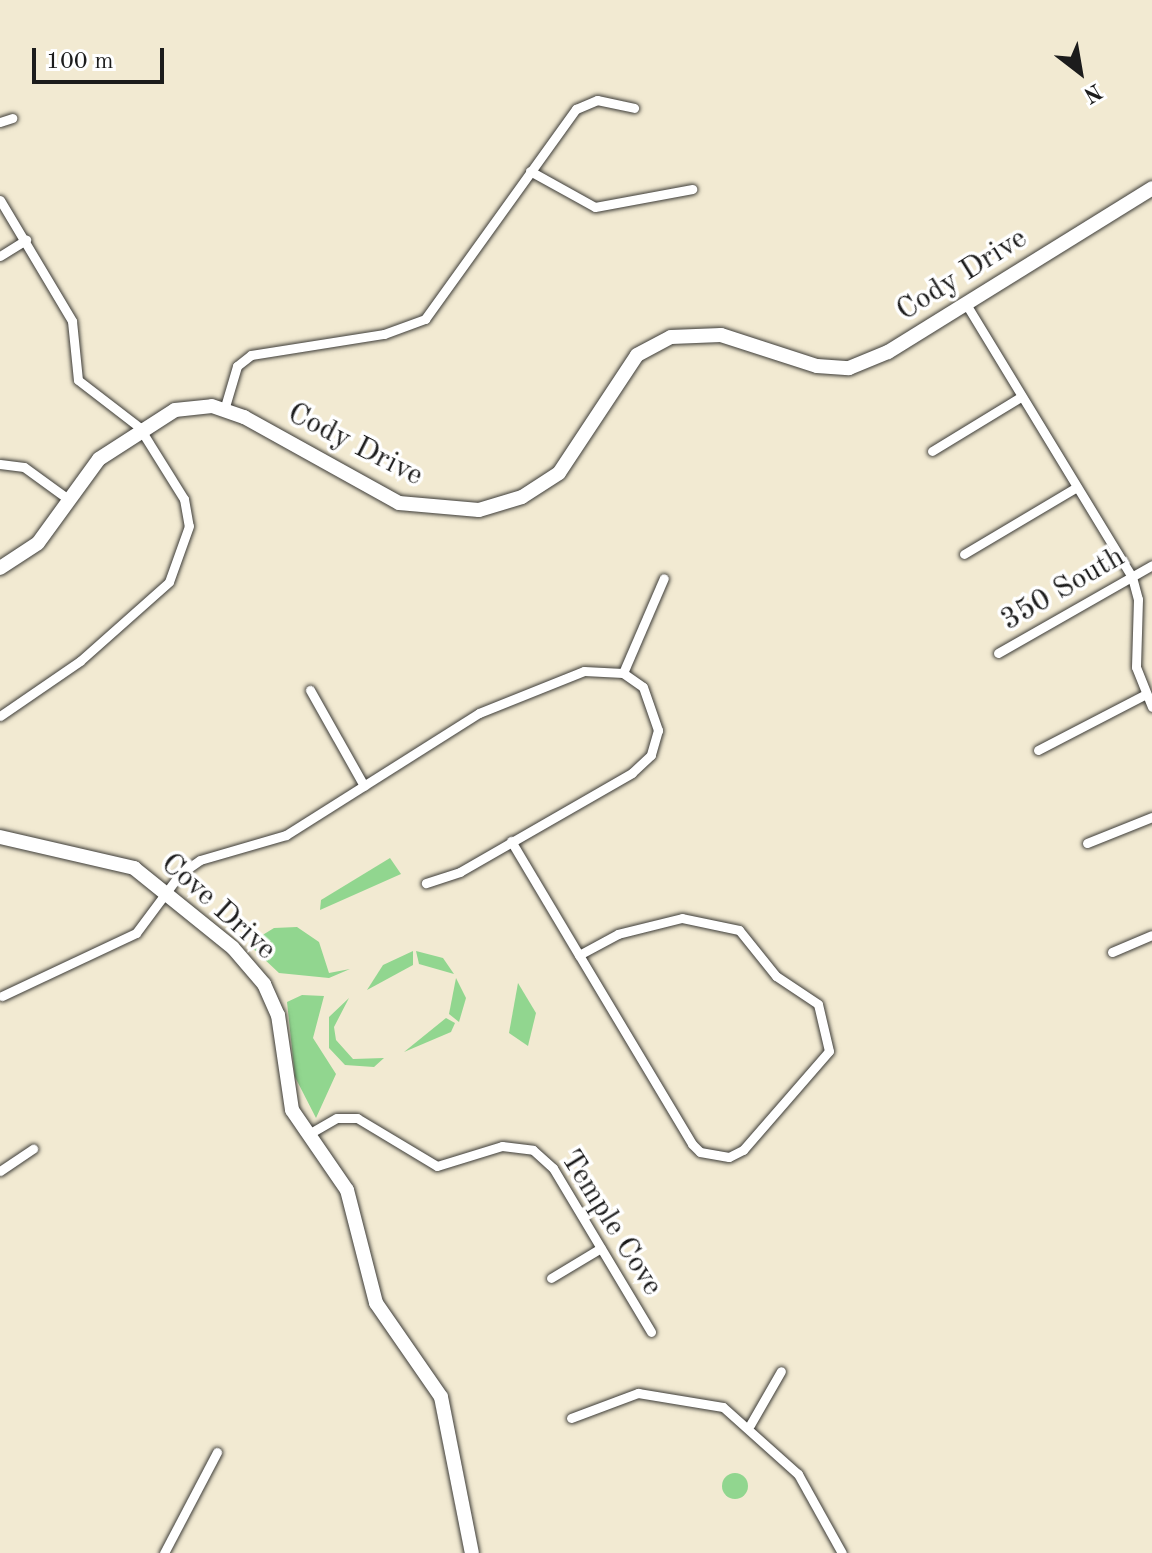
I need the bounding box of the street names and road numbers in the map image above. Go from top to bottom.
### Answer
street label: Cody Drive [890,221,1034,329]
street label: Cody Drive [281,396,429,494]
street label: 350 South [995,539,1131,639]
street label: Cove Drive [153,846,283,968]
street label: Temple Cove [552,1144,670,1302]

